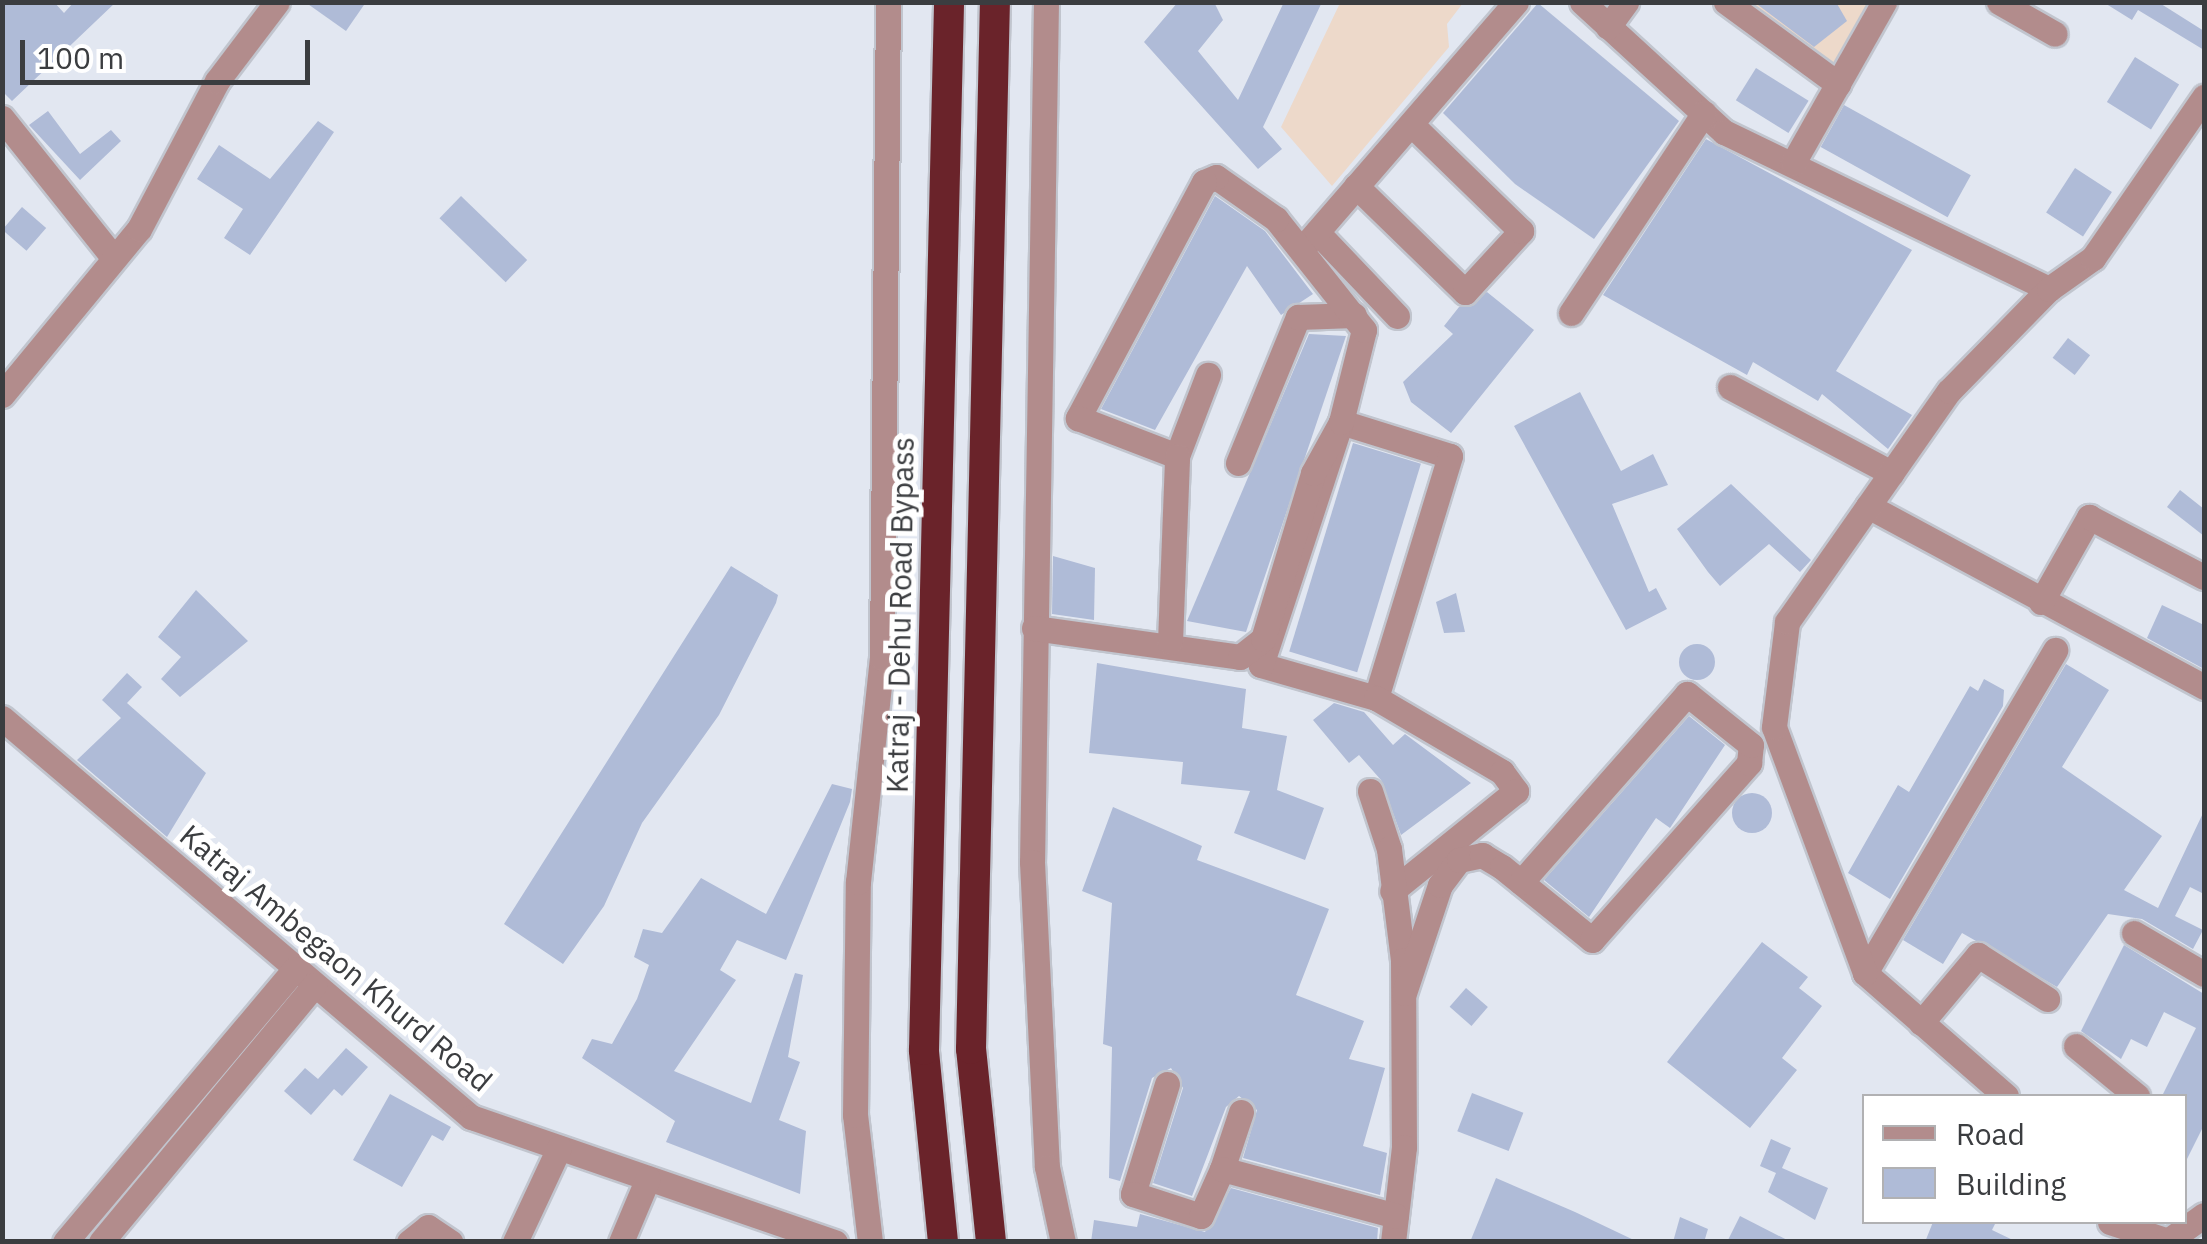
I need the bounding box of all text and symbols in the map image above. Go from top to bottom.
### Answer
scale bar [25,20,315,82]
text: 100 m [37,38,124,77]
street label: Katraj - Dehu Road Bypass [879,437,921,793]
street label: Katraj Ambegaon Khurd Road [173,817,499,1099]
legend [1862,1094,2187,1224]
text: Road [1956,1114,2025,1153]
text: Building [1956,1164,2066,1203]

